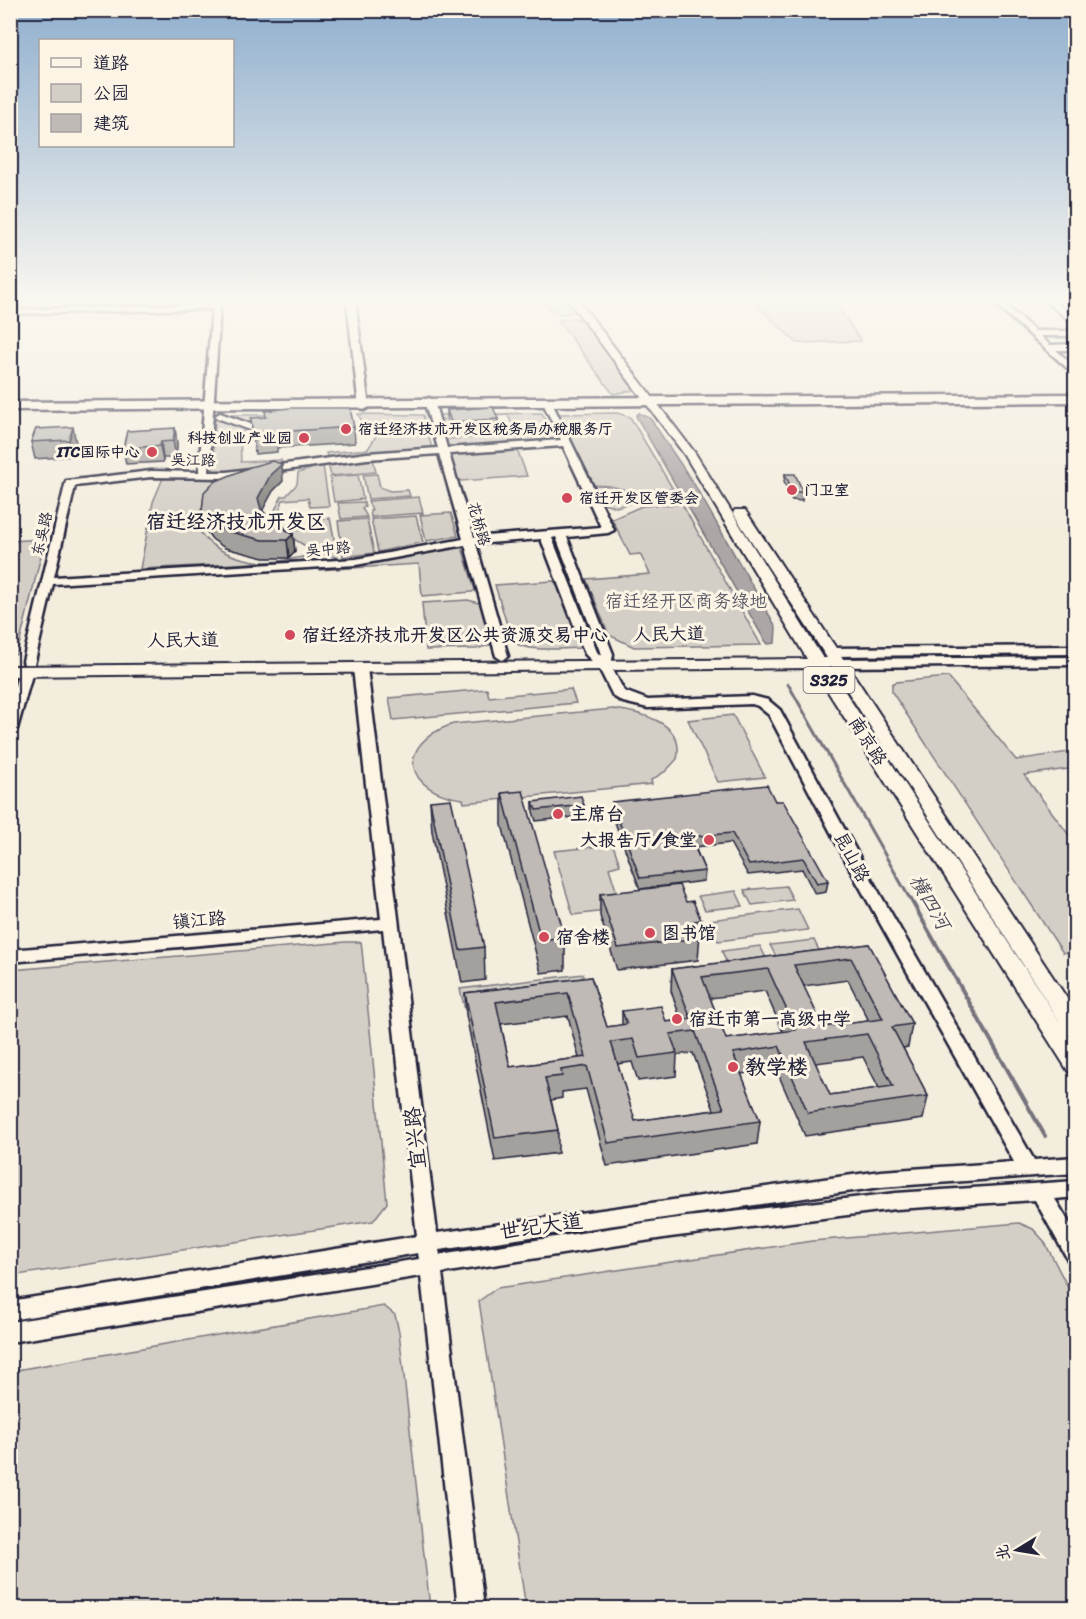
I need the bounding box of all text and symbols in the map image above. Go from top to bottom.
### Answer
legend [39,39,234,147]
text: 道路 [93,47,129,79]
text: 公园 [93,77,129,109]
text: 建筑 [93,107,129,139]
place label: 宿迁经济技术开发区税务局办税服务厅 [358,416,613,442]
marker: 宿迁经济技术开发区税务局办税服务厅 [339,422,353,436]
place label: 科技创业产业园 [187,425,292,451]
marker: 科技创业产业园 [297,431,311,445]
place label: ITC国际中心 [56,439,140,465]
marker: ITC国际中心 [145,445,159,459]
street label: 吴江路 [170,447,216,473]
place label: 门卫室 [804,477,849,503]
marker: 门卫室 [785,483,799,497]
place label: 宿迁开发区管委会 [579,485,699,511]
marker: 宿迁开发区管委会 [560,491,574,505]
street label: 花桥路 [460,499,498,549]
district label: 宿迁经济技术开发区 [146,504,326,539]
street label: 东吴路 [24,509,60,559]
street label: 吴中路 [304,534,352,564]
park label: 宿迁经开区商务绿地 [605,585,767,617]
street label: 人民大道 [633,617,705,651]
place label: 宿迁经济技术开发区公共资源交易中心 [302,619,608,651]
street label: 人民大道 [147,623,219,657]
marker: 宿迁经济技术开发区公共资源交易中心 [283,628,297,642]
road number: S325 [804,667,854,693]
street label: 南京路 [840,710,896,772]
place label: 主席台 [570,798,624,830]
marker: 主席台 [551,807,565,821]
place label: 大报告厅/食堂 [580,824,697,856]
street label: 昆山路 [825,826,879,888]
marker: 大报告厅/食堂 [702,833,716,847]
water label: 横四河 [900,867,962,939]
street label: 镇江路 [171,902,227,938]
place label: 图书馆 [662,917,716,949]
place label: 宿舍楼 [556,921,610,953]
marker: 图书馆 [643,926,657,940]
marker: 宿舍楼 [537,930,551,944]
place label: 宿迁市第一高级中学 [689,1003,851,1035]
marker: 宿迁市第一高级中学 [670,1012,684,1026]
place label: 教学楼 [745,1048,808,1086]
marker: 教学楼 [726,1060,740,1074]
street label: 宜兴路 [393,1105,437,1171]
street label: 世纪大道 [497,1201,585,1251]
north arrow [987,1520,1047,1580]
text: 北 [987,1542,1019,1563]

